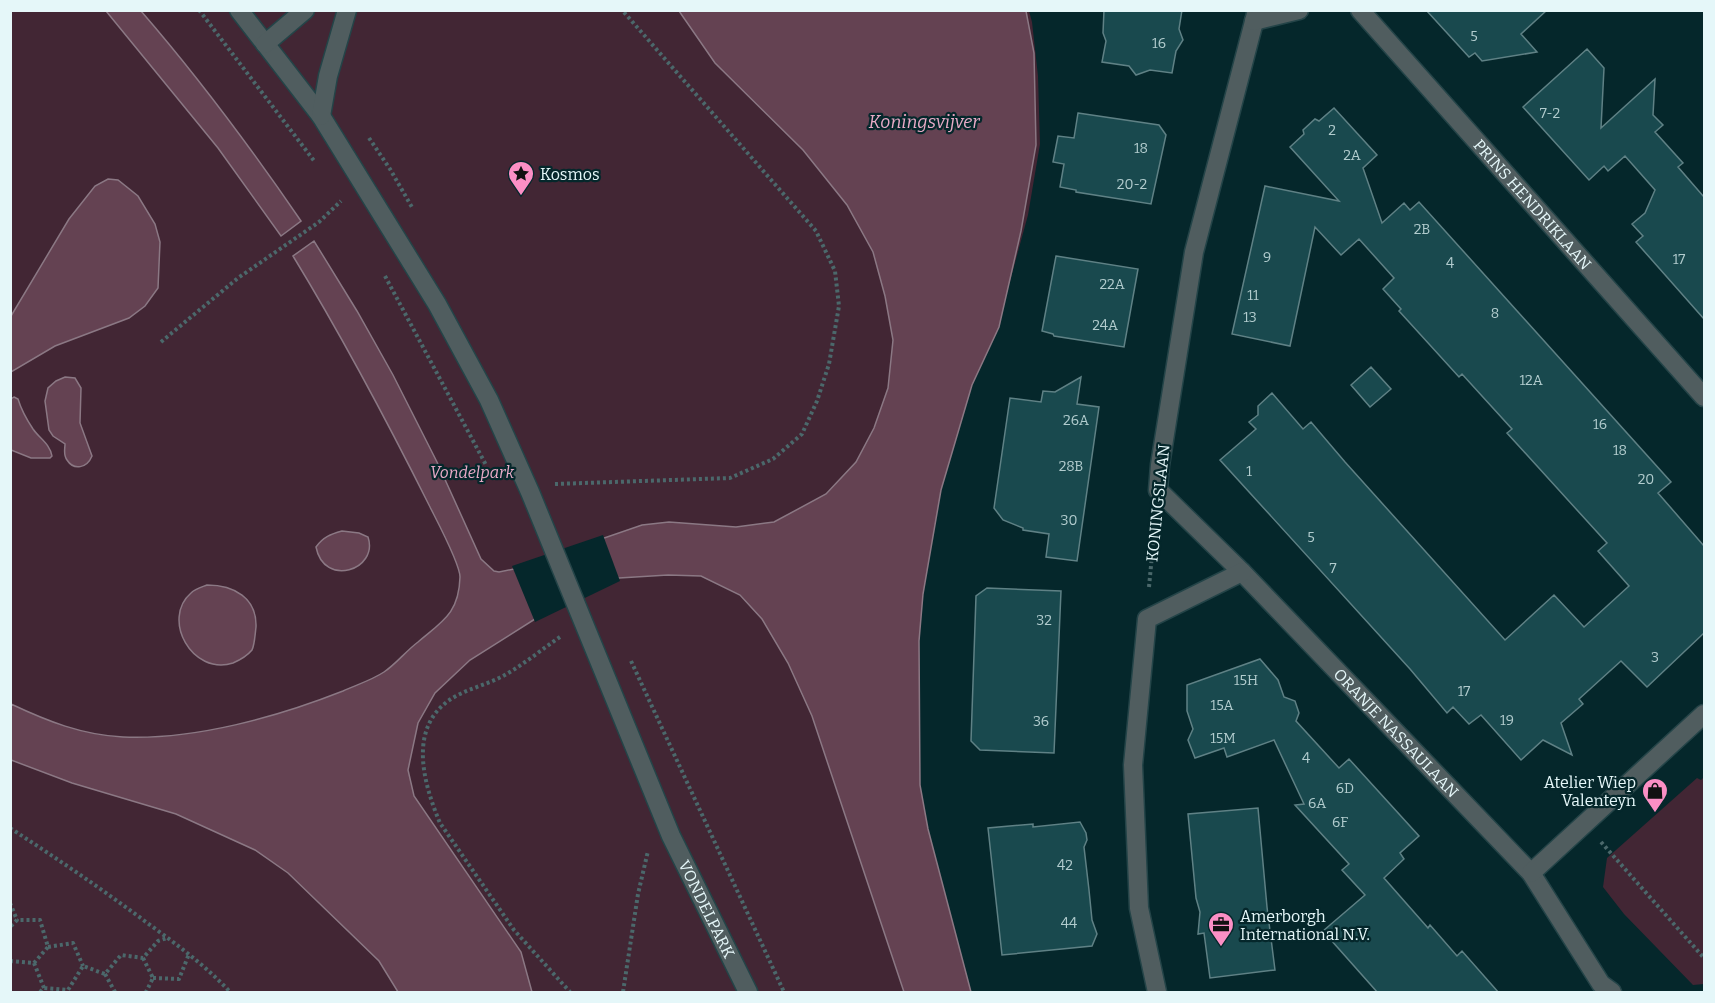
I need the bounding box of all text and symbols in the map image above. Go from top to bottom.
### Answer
house number: 5 [1470,28,1478,45]
house number: 16 [1152,35,1166,52]
house number: 7-2 [1540,105,1560,122]
water label: Koningsvijver [868,111,980,133]
house number: 2 [1328,122,1336,139]
street label: PRINS HENDRIKLAAN [1470,135,1596,274]
house number: 18 [1134,140,1148,157]
house number: 2A [1343,147,1361,164]
place icon: Kosmos [506,159,536,197]
place label: Kosmos [540,165,600,184]
house number: 20-2 [1117,176,1147,193]
house number: 2B [1414,221,1430,238]
house number: 9 [1263,249,1271,266]
house number: 17 [1673,251,1685,268]
house number: 4 [1446,255,1454,272]
house number: 22A [1099,276,1125,293]
house number: 11 [1247,287,1259,304]
house number: 8 [1491,305,1499,322]
house number: 13 [1243,309,1257,326]
house number: 24A [1092,317,1118,334]
house number: 12A [1519,372,1543,389]
house number: 26A [1063,412,1089,429]
house number: 16 [1593,416,1607,433]
house number: 18 [1613,442,1627,459]
street label: KONINGSLAAN [1142,443,1174,563]
house number: 28B [1059,458,1083,475]
park label: Vondelpark [430,463,514,482]
house number: 1 [1246,463,1252,480]
house number: 20 [1638,471,1654,488]
house number: 30 [1061,512,1077,529]
house number: 5 [1307,529,1315,546]
house number: 7 [1329,560,1337,577]
house number: 32 [1036,612,1052,629]
house number: 3 [1651,649,1659,666]
street label: ORANJE NASSAULAAN [1330,664,1463,801]
house number: 15H [1234,672,1258,689]
house number: 17 [1458,683,1470,700]
house number: 15A [1210,697,1234,714]
house number: 19 [1500,712,1514,729]
house number: 36 [1033,713,1049,730]
house number: 15M [1210,730,1236,747]
house number: 4 [1302,750,1310,767]
place label: Atelier Wiep Valenteyn [1544,773,1636,810]
shop icon: Atelier Wiep Valenteyn [1640,776,1670,814]
house number: 6D [1336,780,1354,797]
house number: 6A [1308,795,1326,812]
house number: 6F [1332,814,1348,831]
street label: VONDELPARK [675,857,739,962]
house number: 42 [1057,857,1073,874]
place label: Amerborgh International N.V. [1240,907,1370,944]
office icon: Amerborgh International N.V. [1206,910,1236,948]
house number: 44 [1061,915,1077,932]

